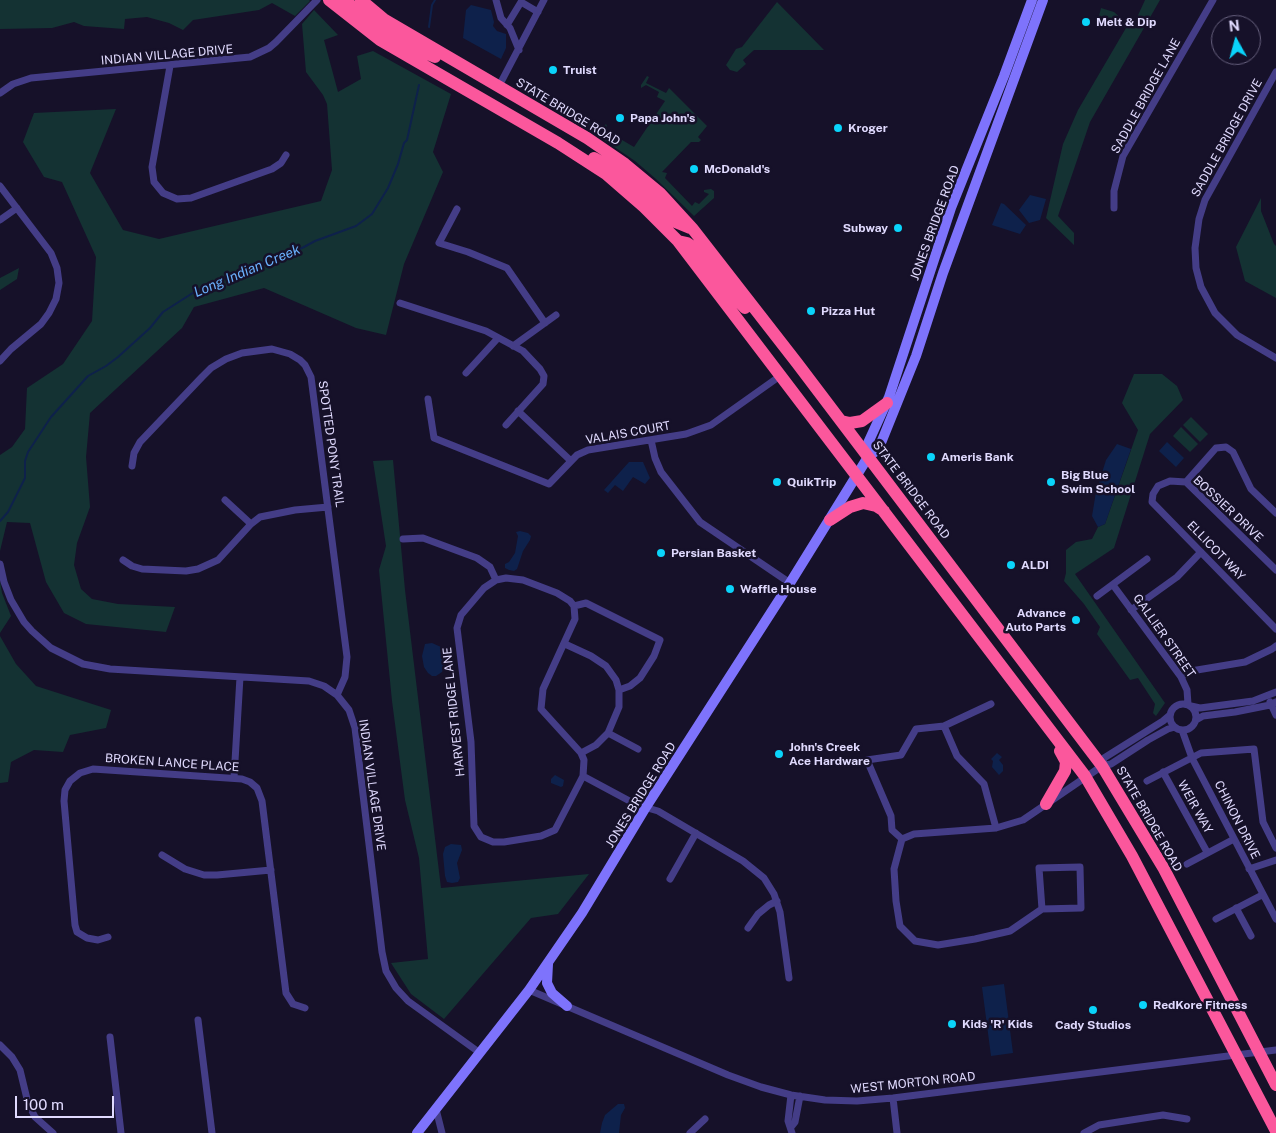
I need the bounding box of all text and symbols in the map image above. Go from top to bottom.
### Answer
place label: Melt & Dip [1096,15,1156,29]
north arrow [1211,15,1261,65]
marker: Melt & Dip [1080,16,1092,28]
text: N [1228,17,1241,35]
street label: SADDLE BRIDGE LANE [1108,36,1184,156]
street label: INDIAN VILLAGE DRIVE [100,42,234,68]
place label: Truist [563,63,597,77]
marker: Truist [547,64,559,76]
street label: STATE BRIDGE ROAD [513,75,623,149]
street label: SADDLE BRIDGE DRIVE [1189,76,1265,200]
place label: Papa John's [630,111,695,125]
marker: Papa John's [614,112,626,124]
place label: Kroger [848,121,888,135]
marker: Kroger [832,122,844,134]
place label: McDonald's [704,162,770,176]
marker: McDonald's [688,163,700,175]
street label: JONES BRIDGE ROAD [907,164,963,282]
place label: Subway [843,221,888,235]
marker: Subway [892,222,904,234]
water label: Long Indian Creek [191,241,303,301]
place label: Pizza Hut [821,304,875,318]
marker: Pizza Hut [805,305,817,317]
street label: SPOTTED PONY TRAIL [315,380,347,508]
street label: VALAIS COURT [585,418,671,448]
street label: STATE BRIDGE ROAD [869,438,953,542]
place label: Ameris Bank [941,450,1014,464]
marker: Ameris Bank [925,451,937,463]
place label: Big Blue Swim School [1061,468,1135,496]
street label: BOSSIER DRIVE [1190,473,1266,545]
place label: QuikTrip [787,475,836,489]
marker: QuikTrip [771,476,783,488]
marker: Big Blue Swim School [1045,476,1057,488]
street label: ELLICOT WAY [1184,518,1248,584]
place label: Persian Basket [671,546,756,560]
marker: Persian Basket [655,547,667,559]
place label: ALDI [1021,558,1049,572]
marker: ALDI [1005,559,1017,571]
place label: Waffle House [740,582,817,596]
marker: Waffle House [724,583,736,595]
street label: GALLIER STREET [1130,592,1198,680]
place label: Advance Auto Parts [1005,606,1066,634]
marker: Advance Auto Parts [1070,614,1082,626]
street label: HARVEST RIDGE LANE [440,647,468,777]
street label: INDIAN VILLAGE DRIVE [356,718,388,852]
street label: JONES BRIDGE ROAD [603,740,679,850]
place label: John's Creek Ace Hardware [789,740,870,768]
marker: John's Creek Ace Hardware [773,748,785,760]
street label: BROKEN LANCE PLACE [104,751,240,775]
street label: STATE BRIDGE ROAD [1113,764,1185,874]
street label: WEIR WAY [1175,778,1215,836]
street label: CHINON DRIVE [1211,778,1263,862]
place label: RedKore Fitness [1153,998,1247,1012]
marker: RedKore Fitness [1137,999,1149,1011]
marker: Cady Studios [1087,1004,1099,1016]
place label: Kids 'R' Kids [962,1017,1033,1031]
marker: Kids 'R' Kids [946,1018,958,1030]
place label: Cady Studios [1055,1018,1131,1032]
street label: WEST MORTON ROAD [850,1069,976,1097]
scale bar [18,1086,116,1118]
text: 100 m [23,1096,64,1113]

